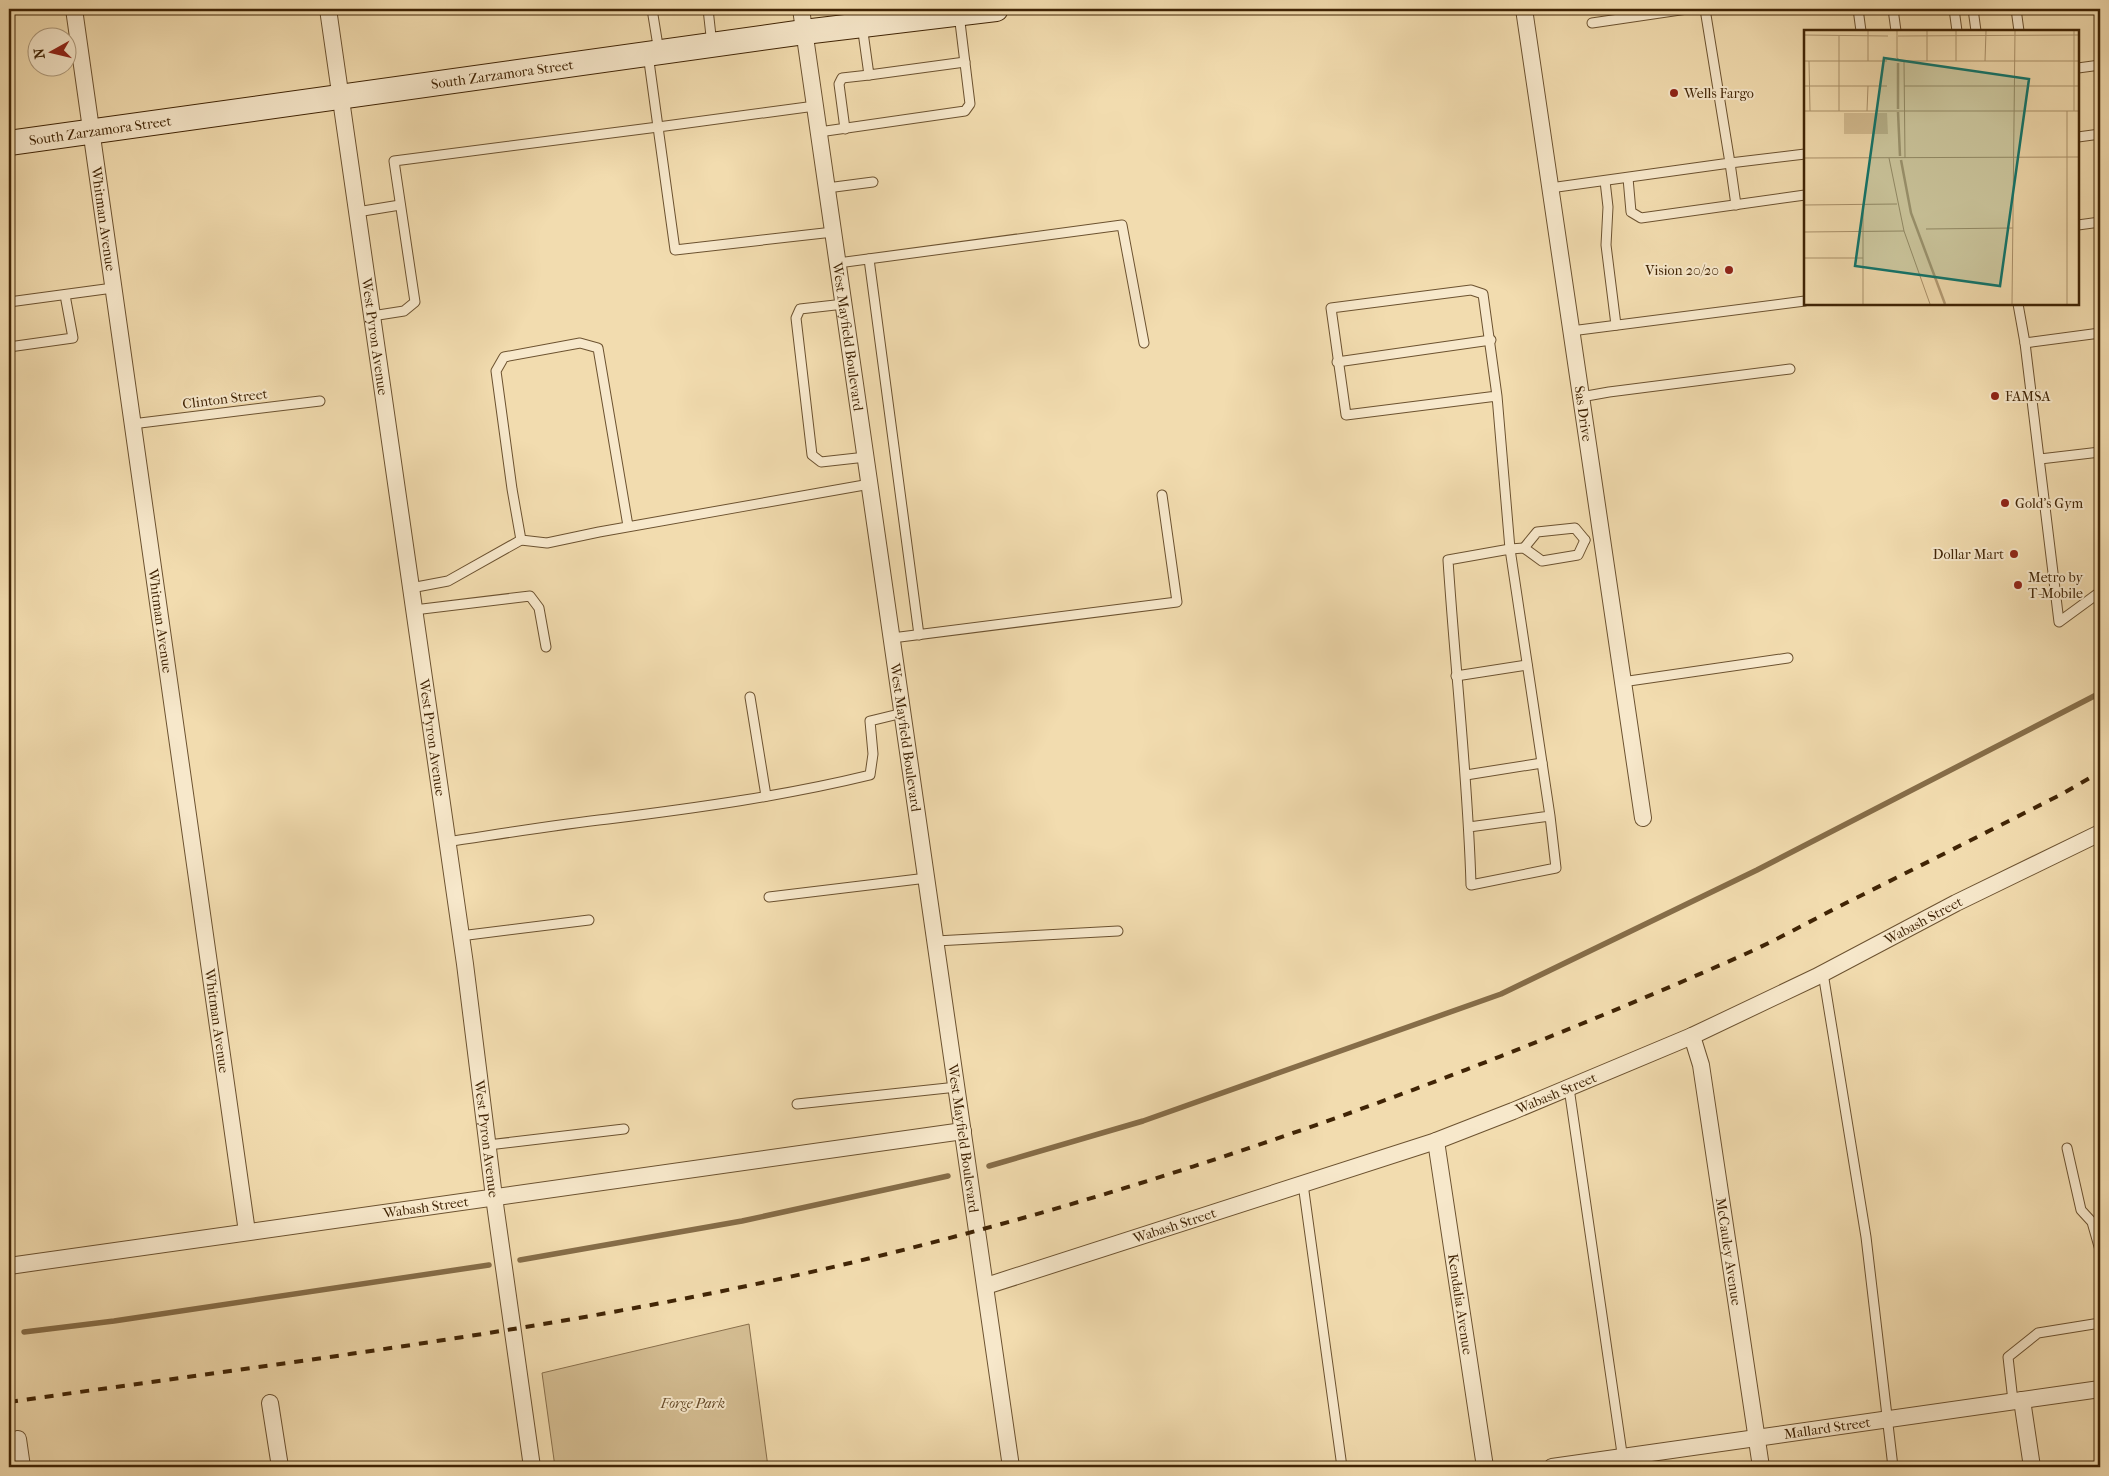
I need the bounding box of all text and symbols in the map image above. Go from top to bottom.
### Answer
north arrow [28,28,78,78]
inset map [1804,30,2079,305]
text: N [30,47,49,60]
street label: South Zarzamora Street [430,56,575,92]
place label: Wells Fargo [1683,85,1754,102]
marker: Wells Fargo [1668,87,1680,99]
street label: South Zarzamora Street [28,112,172,149]
street label: Whitman Avenue [88,165,119,272]
street label: West Mayfield Boulevard [829,260,867,412]
place label: Vision 20/20 [1644,262,1719,279]
marker: Vision 20/20 [1723,264,1735,276]
street label: West Pyron Avenue [358,276,392,396]
street label: Clinton Street [182,385,268,413]
street label: Sas Drive [1571,385,1596,443]
place label: FAMSA [2005,388,2051,405]
marker: FAMSA [1989,390,2001,402]
place label: Gold's Gym [2015,495,2084,512]
marker: Gold's Gym [1999,497,2011,509]
place label: Dollar Mart [1933,546,2004,563]
marker: Dollar Mart [2008,548,2020,560]
street label: Whitman Avenue [145,567,176,674]
place label: Metro by T-Mobile [2028,569,2083,602]
marker: Metro by T-Mobile [2012,579,2024,591]
street label: West Mayfield Boulevard [887,661,925,813]
street label: West Pyron Avenue [416,677,449,797]
street label: Wabash Street [1880,893,1965,948]
street label: Whitman Avenue [201,967,233,1074]
street label: West Mayfield Boulevard [944,1062,983,1214]
street label: Wabash Street [1512,1069,1599,1118]
street label: West Pyron Avenue [471,1078,503,1199]
street label: Wabash Street [381,1193,470,1222]
street label: McCauley Avenue [1712,1196,1745,1307]
street label: Wabash Street [1130,1204,1218,1247]
street label: Kendalia Avenue [1445,1253,1477,1356]
park label: Forge Park [660,1395,725,1412]
street label: Mallard Street [1783,1413,1871,1442]

